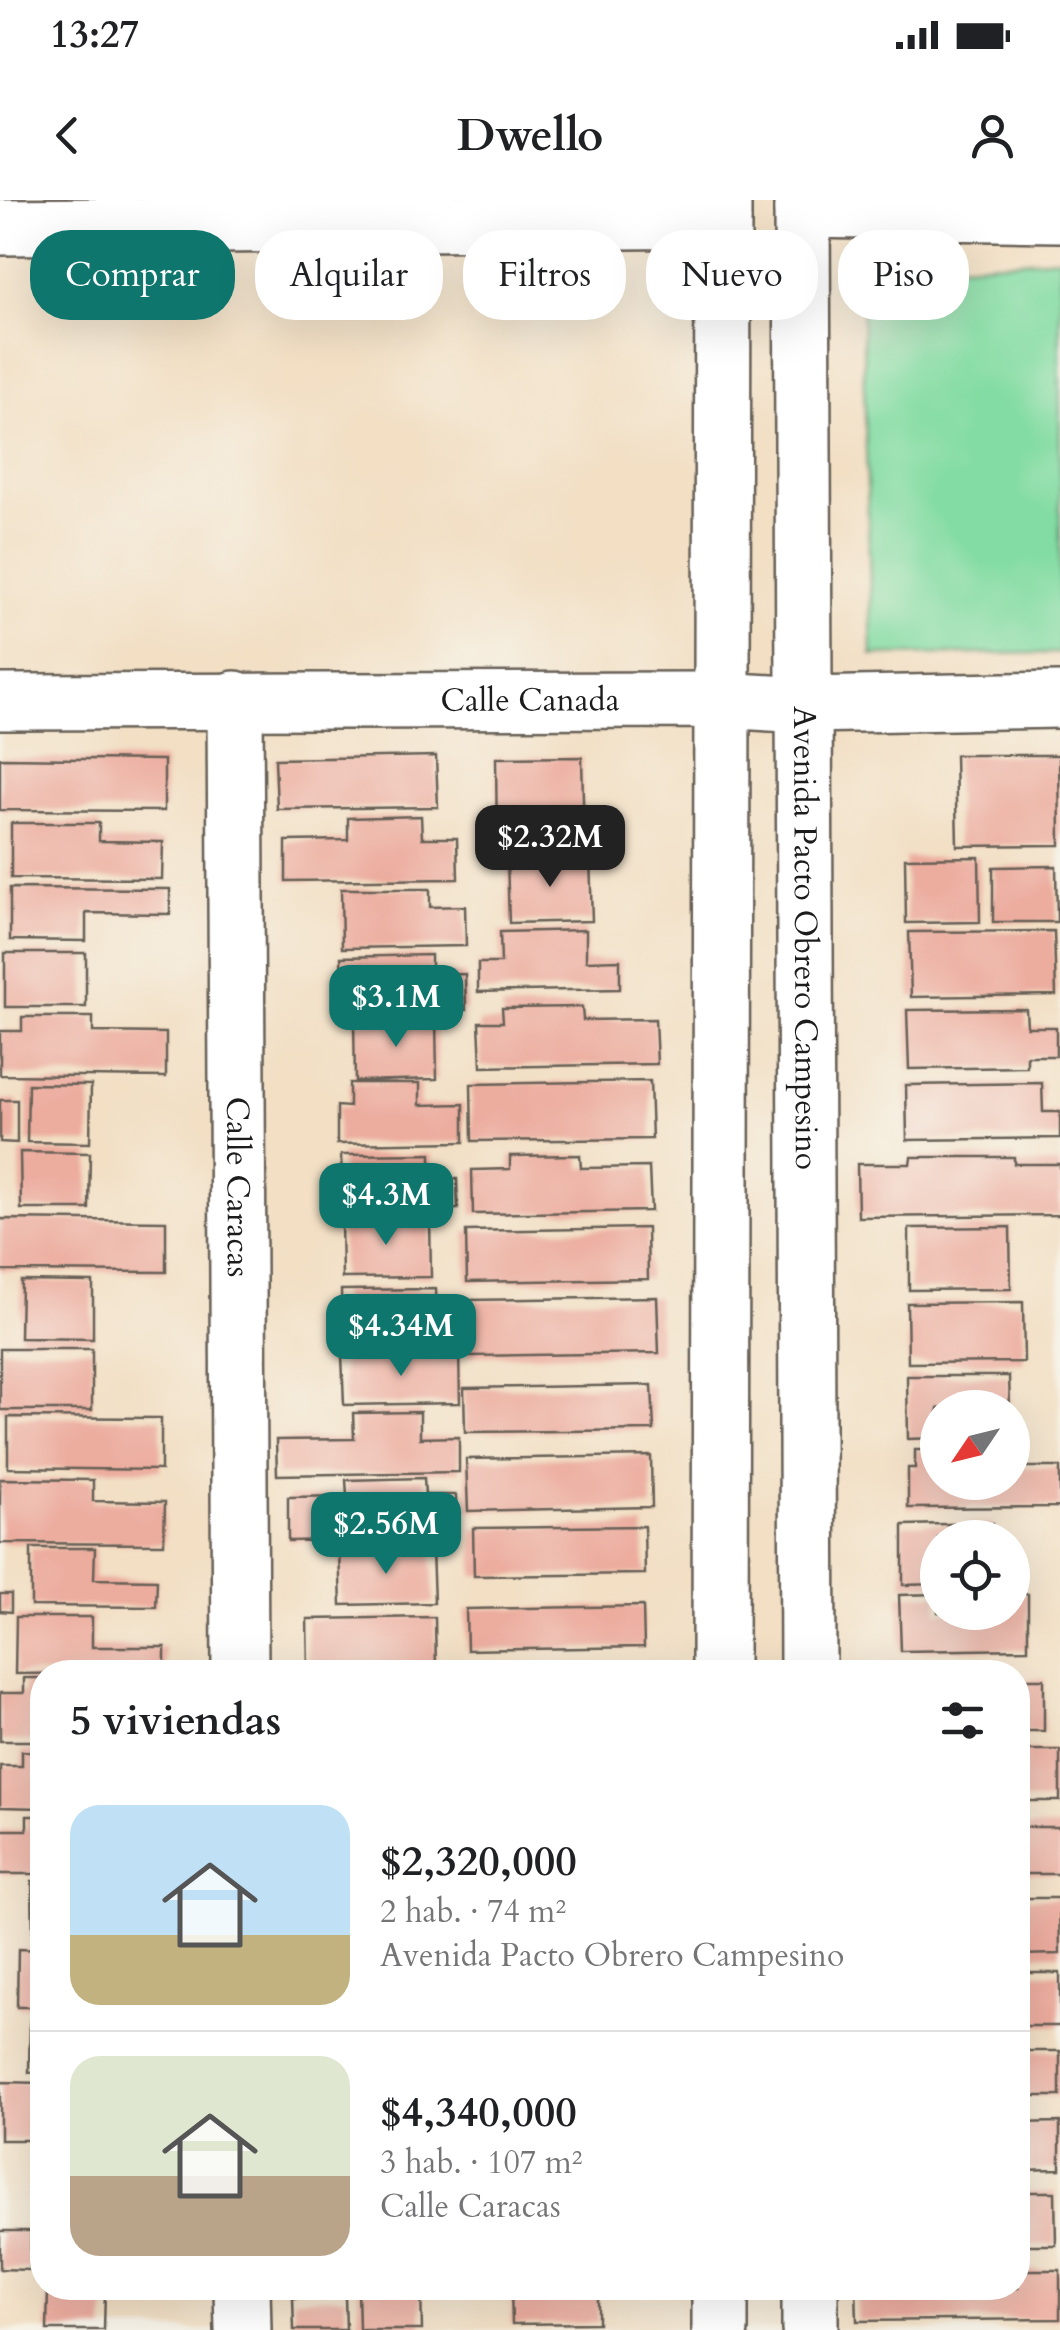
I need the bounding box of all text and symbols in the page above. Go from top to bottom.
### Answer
text: 13:27 [50,9,139,61]
text: Dwello [457,105,603,166]
icon: back [40,108,95,163]
icon: person [965,108,1020,163]
chip: Comprar [30,230,235,320]
chip: Alquilar [255,230,443,320]
chip: Filtros [463,230,626,320]
chip: Nuevo [646,230,818,320]
chip: Piso [838,230,969,320]
street label: Calle Canada [440,678,620,723]
street label: Avenida Pacto Obrero Campesino [782,706,828,1170]
pin: $2.32M [469,805,631,890]
text: $2.32M [497,815,603,859]
pin: $3.1M [326,965,466,1050]
text: $3.1M [351,975,441,1019]
street label: Calle Caracas [215,1097,260,1277]
pin: $4.3M [316,1163,456,1248]
text: $4.3M [341,1173,431,1217]
pin: $4.34M [320,1294,482,1379]
text: $4.34M [348,1304,454,1348]
north arrow [920,1390,1030,1500]
map controls [920,1390,1030,1630]
pin: $2.56M [305,1492,467,1577]
text: $2.56M [333,1502,439,1546]
button: locate [920,1520,1030,1630]
text: 5 viviendas [70,1692,281,1749]
icon: filters [935,1693,990,1748]
text: $2,320,000 [380,1833,577,1890]
icon: home [150,1845,270,1965]
text: 2 hab. · 74 m² [380,1890,566,1934]
text: Avenida Pacto Obrero Campesino [380,1934,844,1978]
text: $4,340,000 [380,2084,577,2141]
icon: home [150,2096,270,2216]
text: 3 hab. · 107 m² [380,2141,583,2185]
text: Calle Caracas [380,2185,561,2229]

